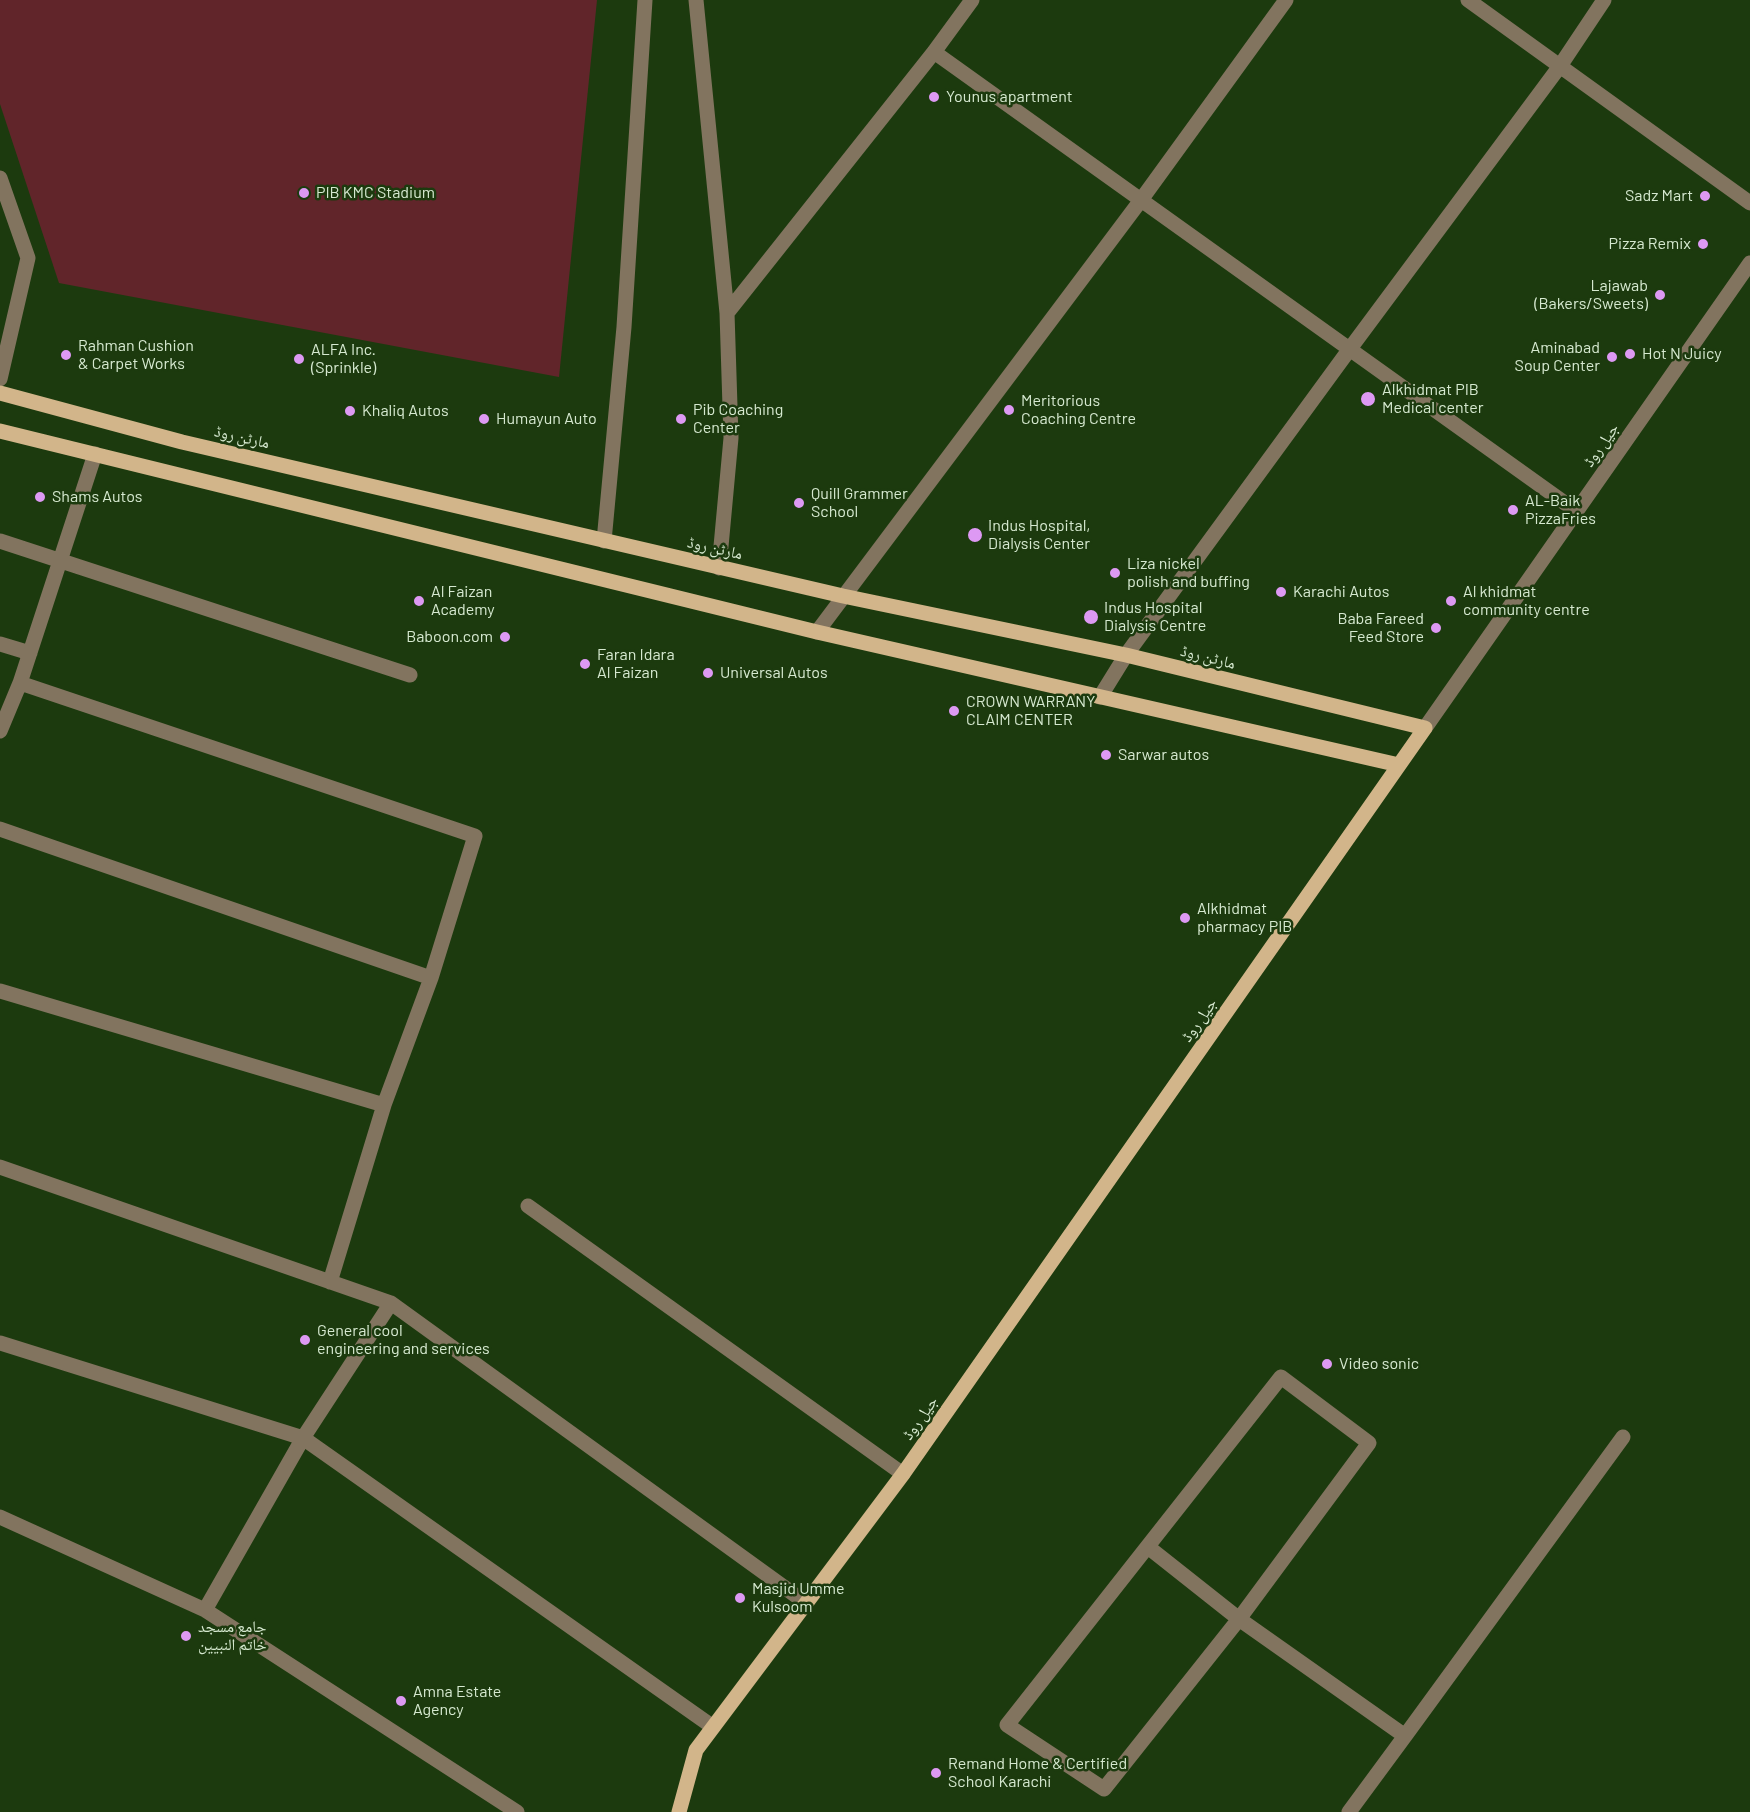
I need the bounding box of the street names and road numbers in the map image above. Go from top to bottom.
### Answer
street label: جیل روڈ [1579,419,1623,471]
street label: مارٹن روڈ [213,421,271,453]
street label: مارٹن روڈ [686,532,744,564]
street label: مارٹن روڈ [1179,641,1237,673]
street label: جیل روڈ [1177,994,1221,1046]
street label: جیل روڈ [898,1392,942,1444]

